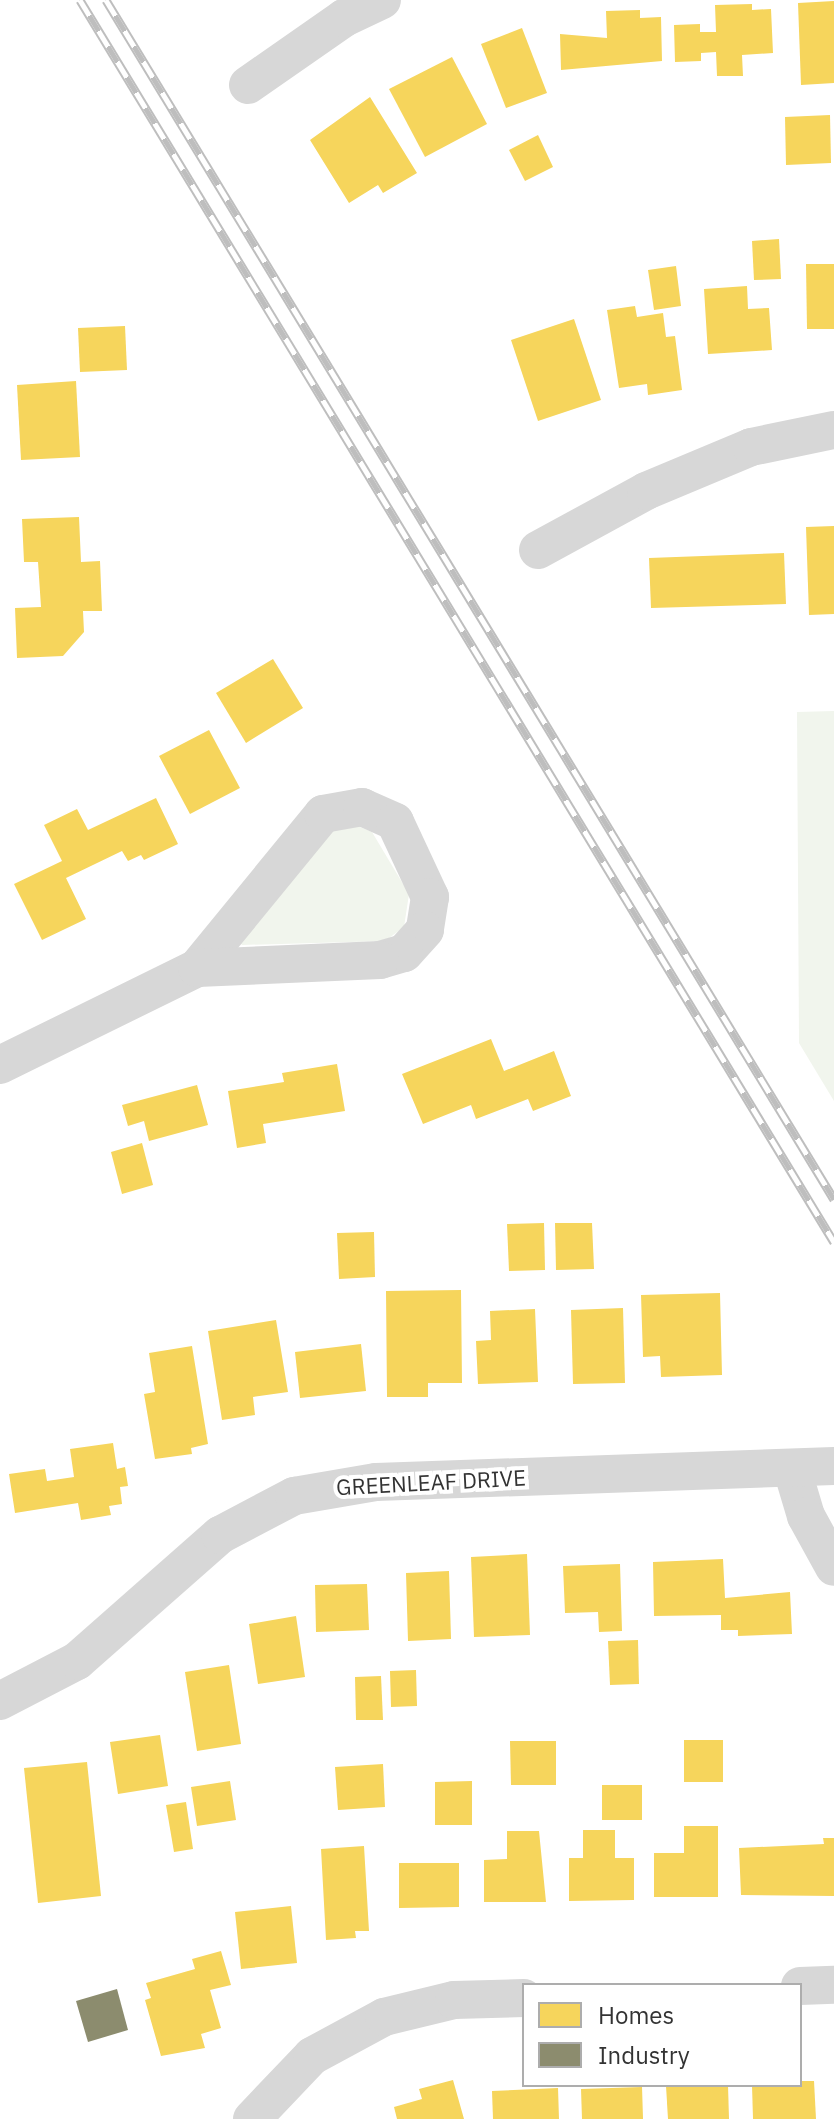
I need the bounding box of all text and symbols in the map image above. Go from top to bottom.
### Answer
street label: GREENLEAF DRIVE [335,1464,527,1500]
legend [522,1983,802,2087]
text: Homes [598,1999,674,2031]
text: Industry [598,2039,690,2071]

